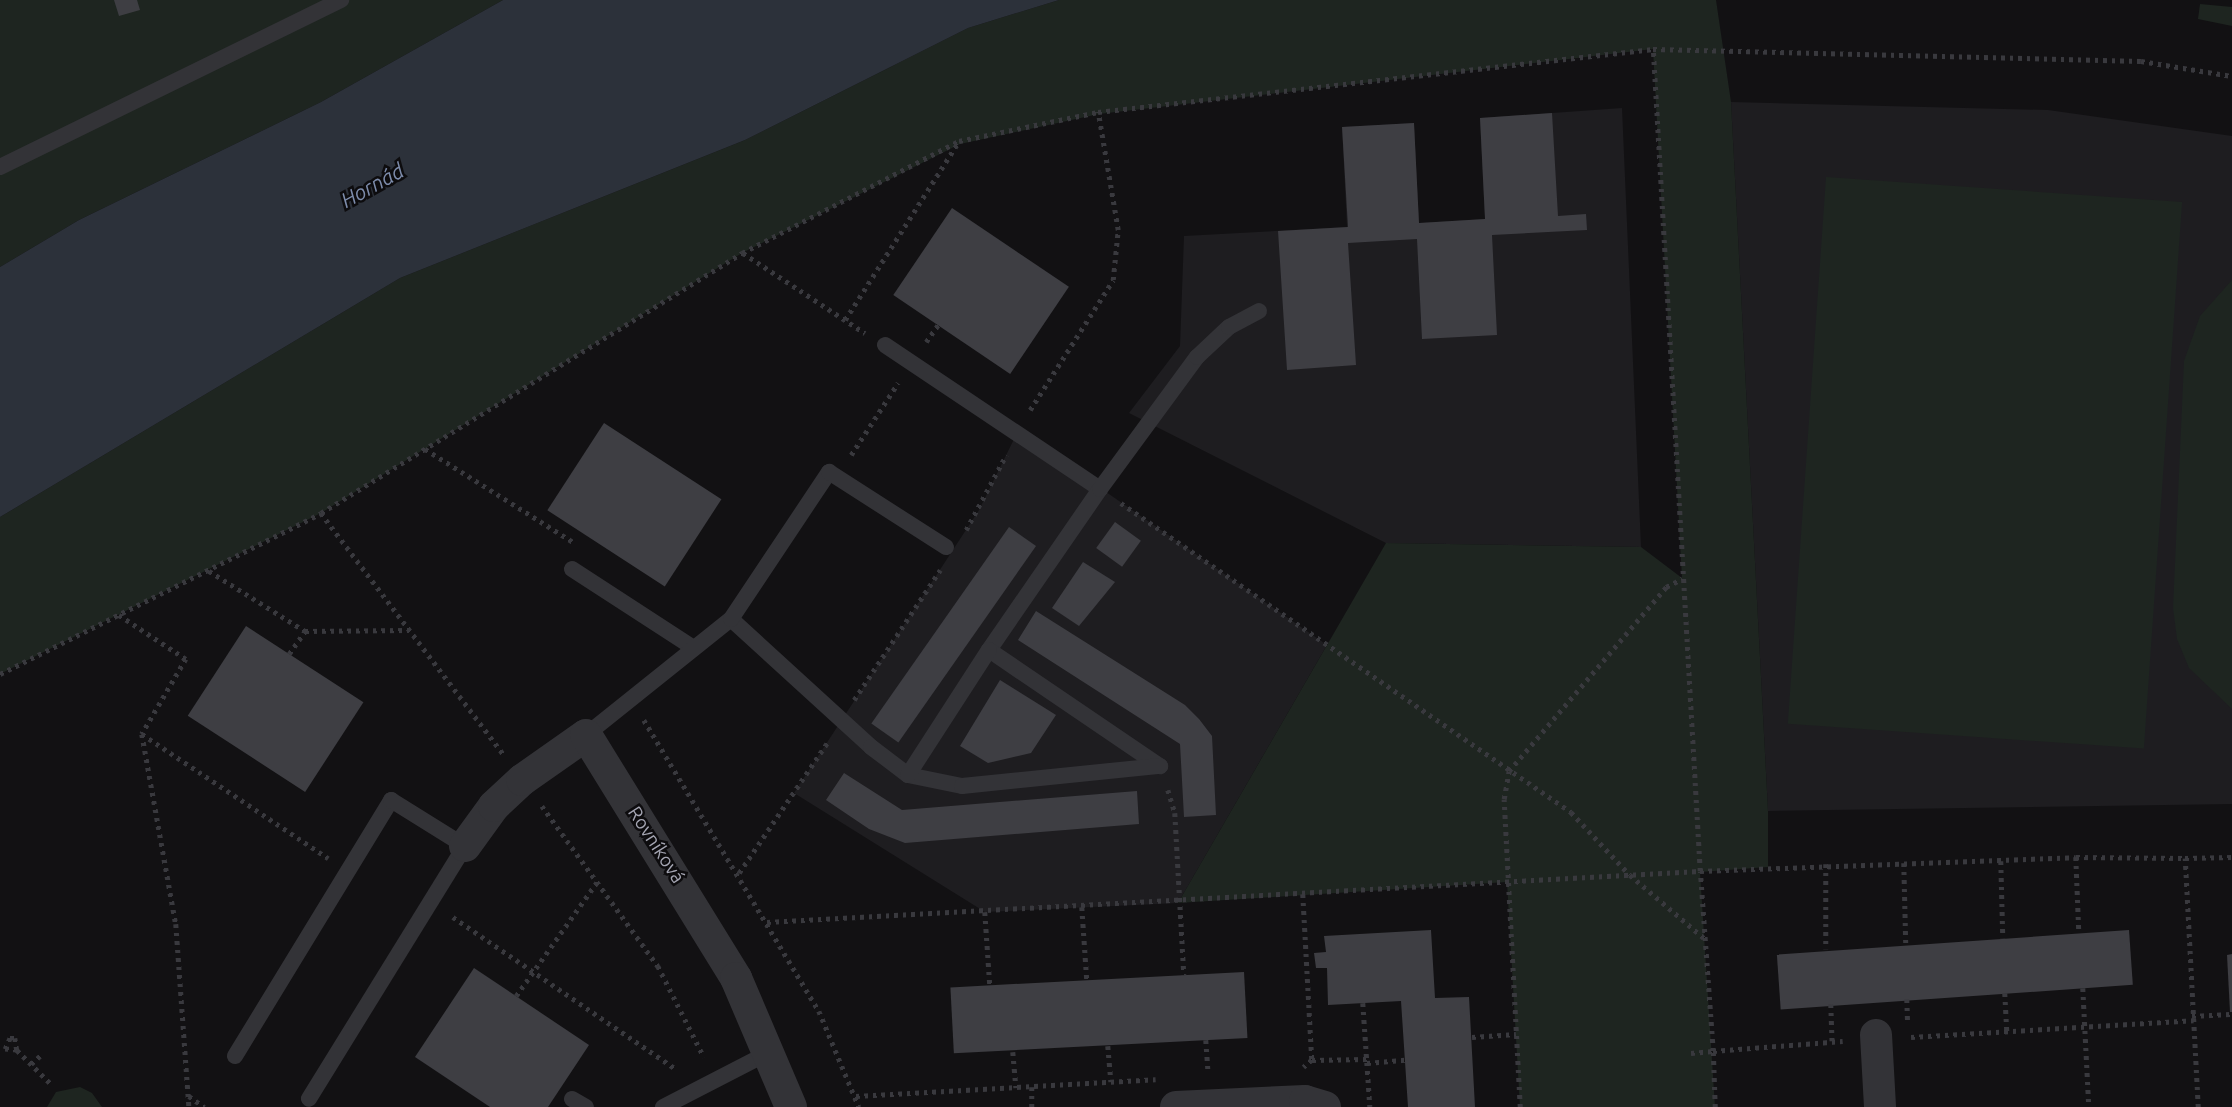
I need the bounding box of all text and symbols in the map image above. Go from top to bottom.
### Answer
water label: Hornád [336,157,408,213]
street label: Rovníková [623,802,689,888]

